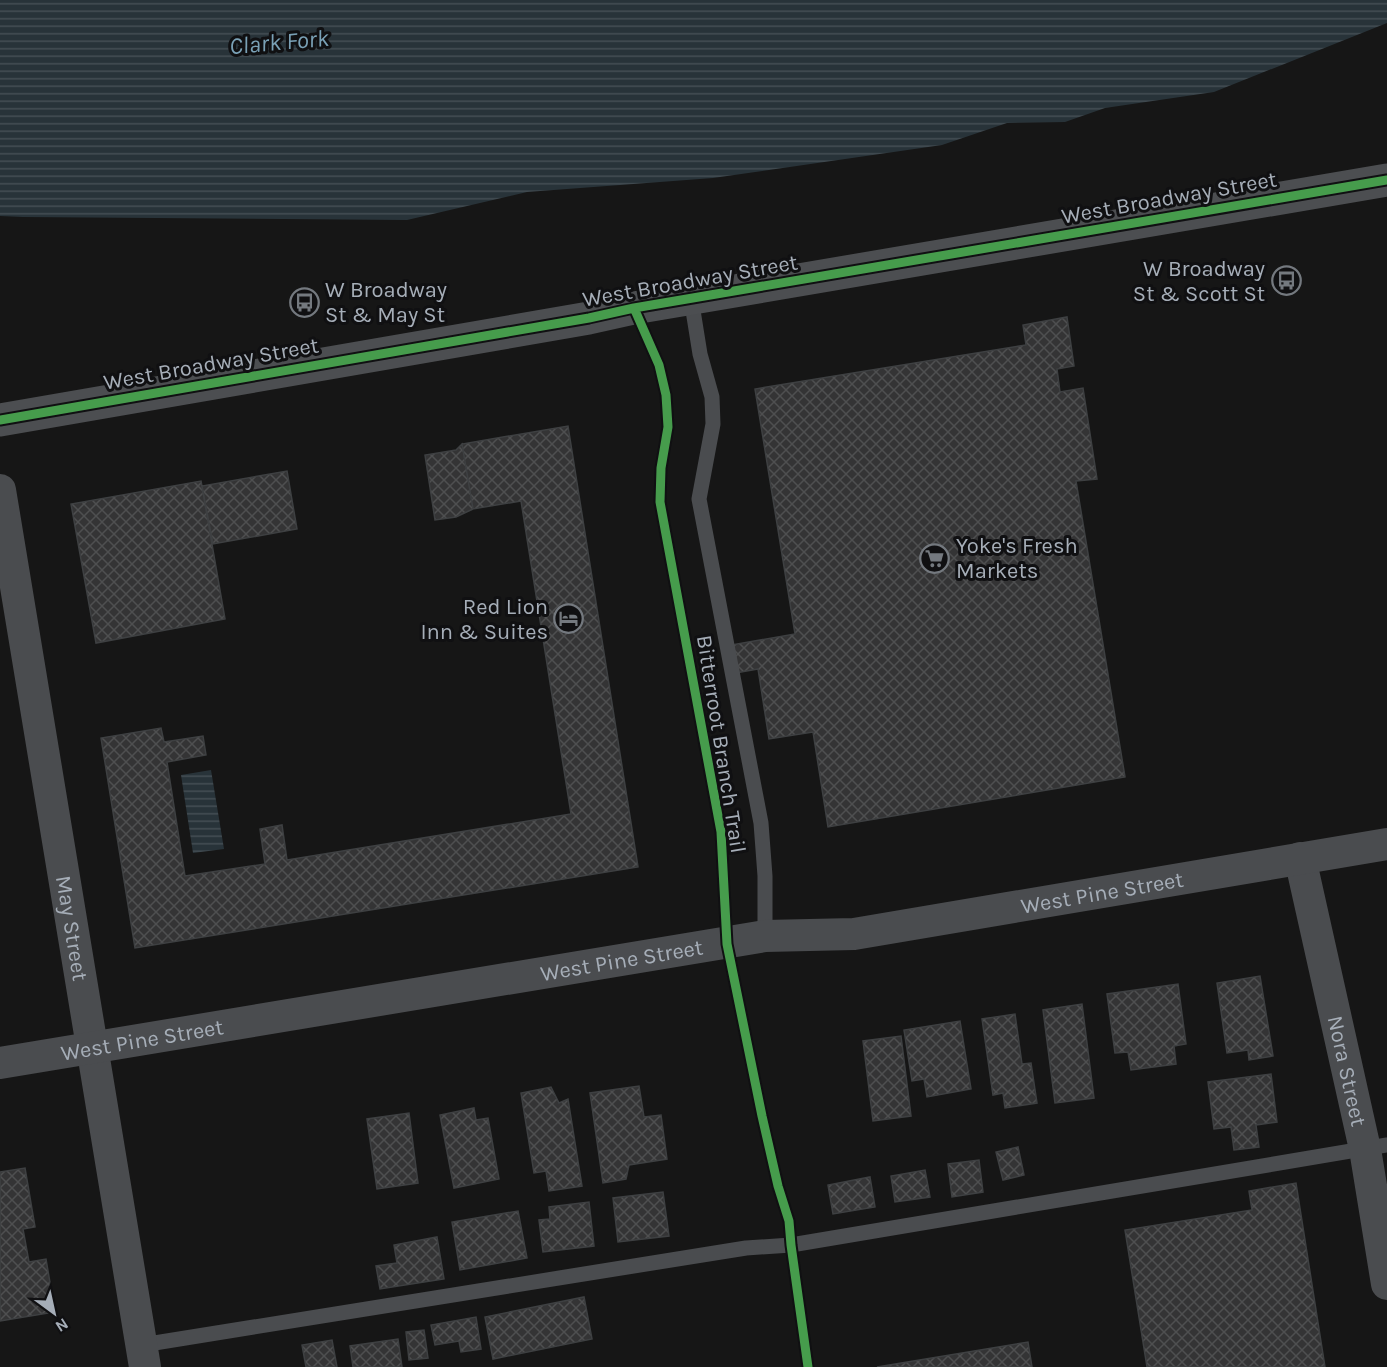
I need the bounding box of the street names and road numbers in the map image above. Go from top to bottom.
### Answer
street label: West Broadway Street [1060,166,1279,230]
street label: West Broadway Street [581,249,800,313]
street label: West Broadway Street [102,332,321,396]
street label: Bitterroot Branch Trail [691,633,751,855]
street label: West Pine Street [1019,867,1185,920]
street label: May Street [50,873,93,983]
street label: West Pine Street [538,935,705,987]
street label: Nora Street [1322,1013,1372,1129]
street label: West Pine Street [59,1014,225,1067]

